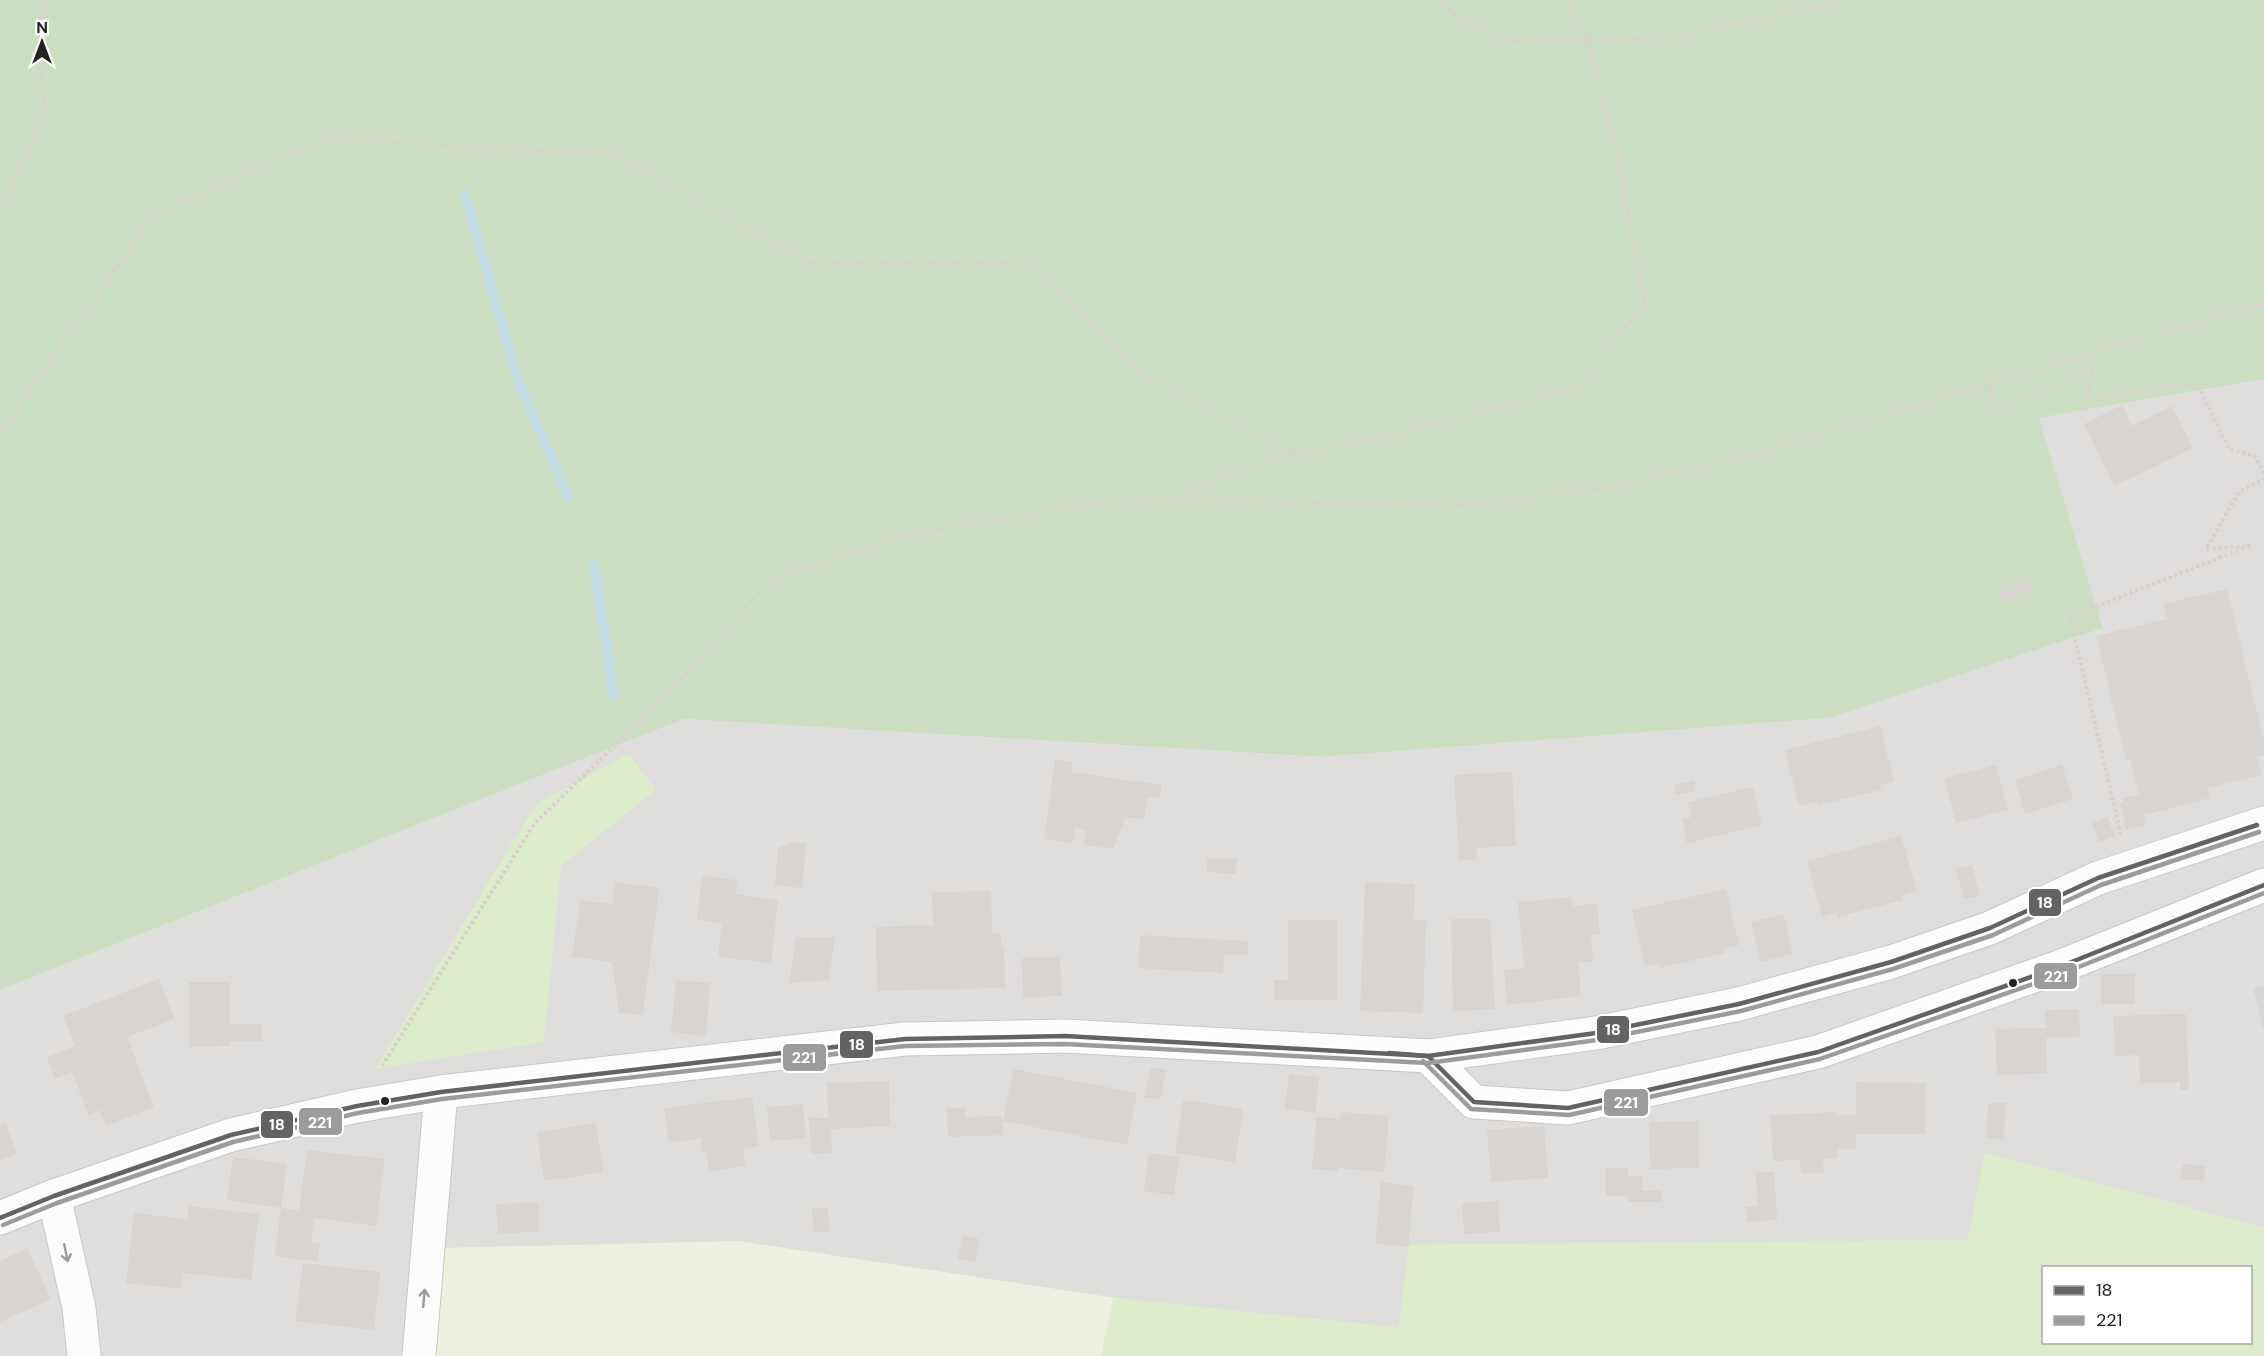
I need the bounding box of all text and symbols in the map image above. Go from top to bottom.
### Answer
north arrow [12,12,72,72]
text: N [36,17,48,38]
line badge: 18 [2028,888,2062,917]
text: 18 [2037,892,2053,913]
line badge: 221 [2033,962,2078,990]
text: 221 [2044,966,2068,987]
unlabelled marker [2007,977,2019,989]
line badge: 18 [1596,1015,1630,1044]
text: 18 [1605,1019,1621,1040]
line badge: 18 [839,1030,874,1059]
text: 18 [849,1034,865,1055]
line badge: 221 [782,1043,827,1072]
text: 221 [792,1047,816,1068]
line badge: 221 [1603,1088,1649,1117]
text: 221 [1614,1092,1638,1113]
unlabelled marker [379,1095,391,1107]
line badge: 221 [298,1107,343,1136]
line badge: 18 [260,1110,294,1139]
text: 221 [308,1112,332,1133]
text: 18 [269,1114,285,1135]
one-way arrow [61,1243,73,1262]
legend [2042,1266,2252,1344]
text: 18 [2096,1278,2113,1302]
one-way arrow [418,1288,429,1308]
text: 221 [2096,1308,2122,1332]

